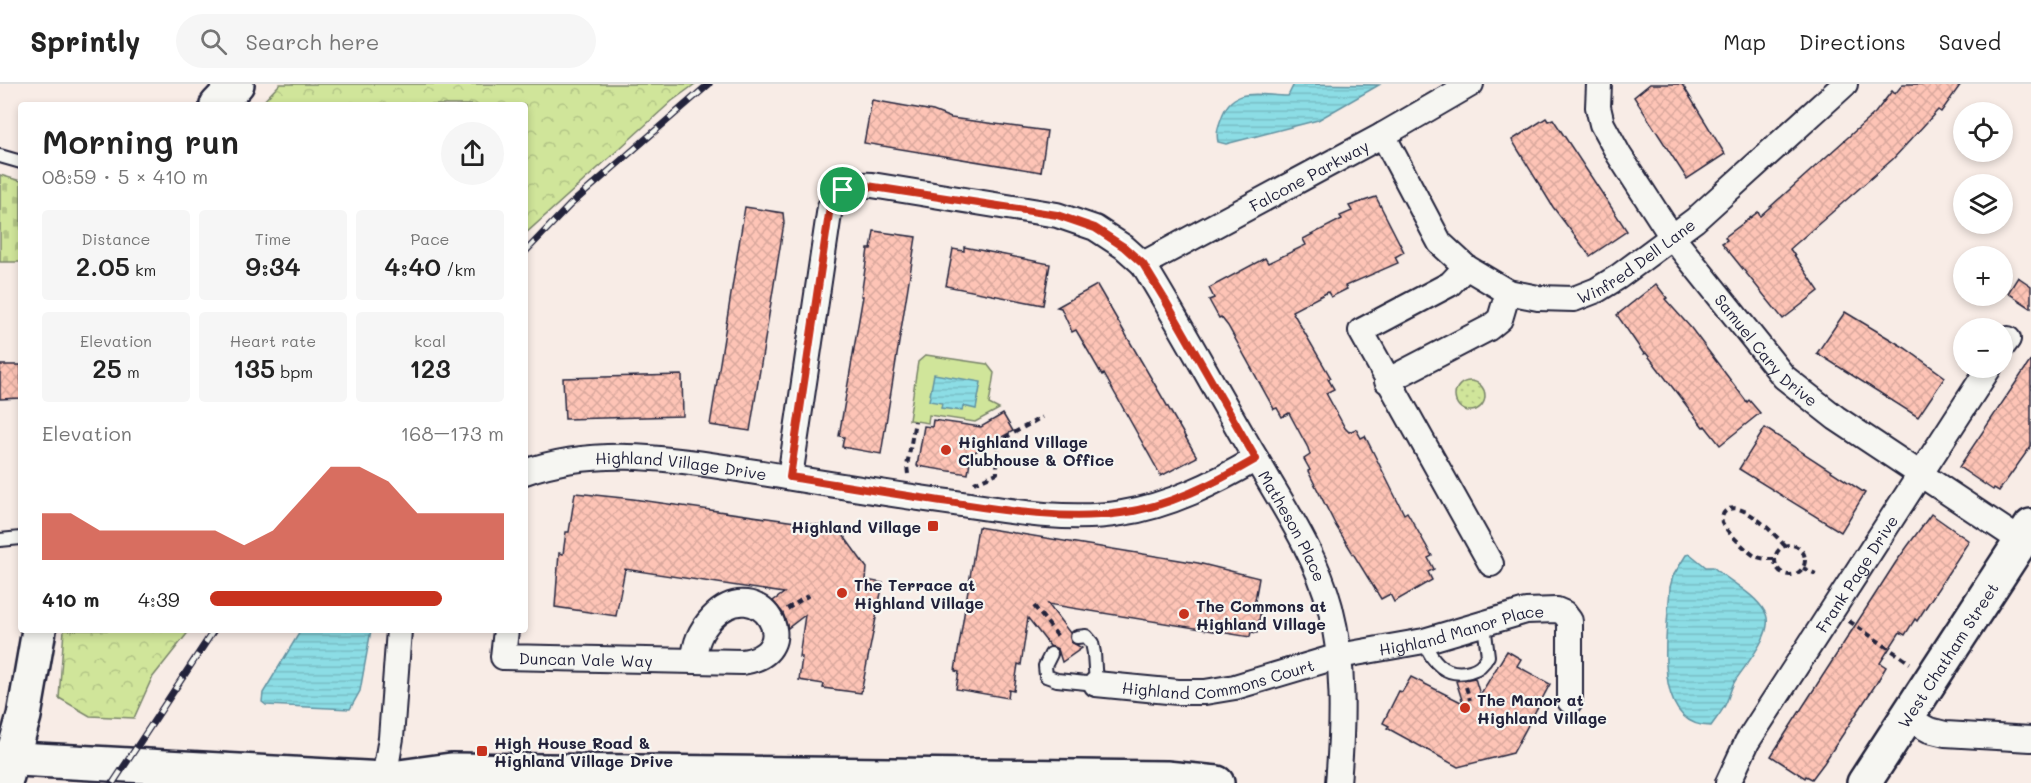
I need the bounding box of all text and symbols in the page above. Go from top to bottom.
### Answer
search box [176,14,596,68]
text: Sprintly [30,23,140,59]
icon: search [197,25,230,58]
text: Search here [245,27,379,56]
text: Map [1723,28,1766,55]
text: Directions [1799,28,1906,55]
text: Saved [1939,28,2001,55]
map controls [1953,102,2013,378]
button: locate [1953,102,2013,162]
text: Morning run [42,119,239,162]
button: share [441,122,504,185]
street label: Falcone Parkway [1245,134,1372,216]
text: 08:59 · 5 × 410 m [42,163,208,189]
pin [817,164,868,215]
icon: arrive [826,173,859,206]
button: layers [1953,174,2013,234]
street label: Winfred Dell Lane [1574,213,1699,307]
text: Distance [82,228,150,249]
text: Time [255,228,291,249]
text: Pace [410,228,450,249]
button: + [1953,246,2013,306]
text: 2.05 [76,249,130,283]
text: 9:34 [245,249,301,283]
text: 4:40 [384,249,441,283]
text: km [130,259,156,280]
text: /km [441,259,476,280]
street label: Samuel Cary Drive [1711,289,1822,410]
button: − [1953,318,2013,378]
text: Elevation [80,330,152,351]
text: Heart rate [230,330,316,351]
text: kcal [414,330,446,351]
text: 25 [92,351,122,385]
text: 135 [233,351,275,385]
text: 123 [409,351,451,385]
text: m [122,361,140,382]
text: bpm [275,361,313,382]
text: Elevation [42,420,132,446]
text: 168–173 m [400,420,504,446]
place label: Highland Village Clubhouse & Office [958,431,1114,470]
marker: Highland Village Clubhouse & Office [939,443,953,457]
street label: Highland Village Drive [594,446,768,484]
street label: Matheson Place [1254,466,1331,584]
street label: Frank Page Drive [1810,511,1902,636]
place label: Highland Village [791,516,921,537]
marker: Highland Village [926,519,940,533]
place label: The Terrace at Highland Village [854,574,984,613]
street label: West Chatham Street [1892,578,2002,731]
text: 410 m [42,586,99,612]
text: 4:39 [138,586,179,612]
marker: The Terrace at Highland Village [835,586,849,600]
place label: The Commons at Highland Village [1196,595,1327,634]
street label: Highland Manor Place [1377,600,1544,659]
marker: The Commons at Highland Village [1177,607,1191,621]
street label: Duncan Vale Way [519,647,653,671]
street label: Highland Commons Court [1121,654,1316,703]
place label: The Manor at Highland Village [1477,689,1607,728]
marker: The Manor at Highland Village [1458,701,1472,715]
place label: High House Road & Highland Village Drive [494,732,673,771]
marker: High House Road & Highland Village Drive [475,744,489,758]

